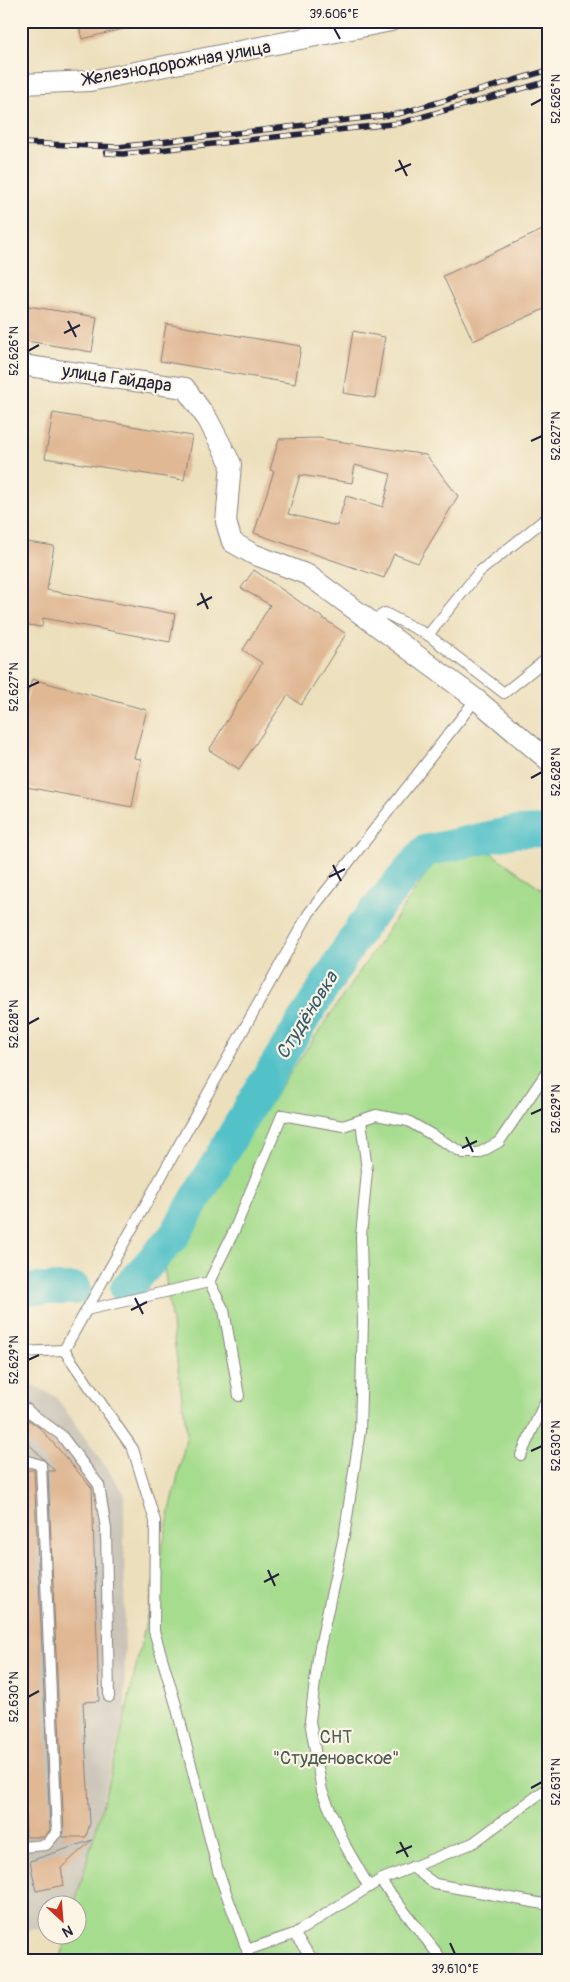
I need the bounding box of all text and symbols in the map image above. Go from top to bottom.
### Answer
text: 39.606°E [309,7,359,22]
street label: Железнодорожная улица [79,36,273,92]
text: 52.626°N [549,74,564,124]
text: 52.626°N [7,326,22,376]
street label: улица Гайдара [60,359,173,398]
text: 52.627°N [549,411,564,461]
text: 52.627°N [7,662,22,712]
text: 52.628°N [549,748,564,796]
water label: Студёновка [271,966,344,1064]
text: 52.628°N [7,1000,22,1048]
text: 52.629°N [549,1084,564,1134]
text: 52.629°N [7,1335,22,1385]
text: 52.630°N [549,1420,564,1472]
text: 52.630°N [7,1671,22,1723]
park label: СНТ "Студеновское" [273,1726,399,1770]
text: 52.631°N [549,1758,564,1806]
north arrow [38,1894,88,1944]
text: N [59,1922,75,1941]
text: 39.610°E [432,1962,478,1977]

